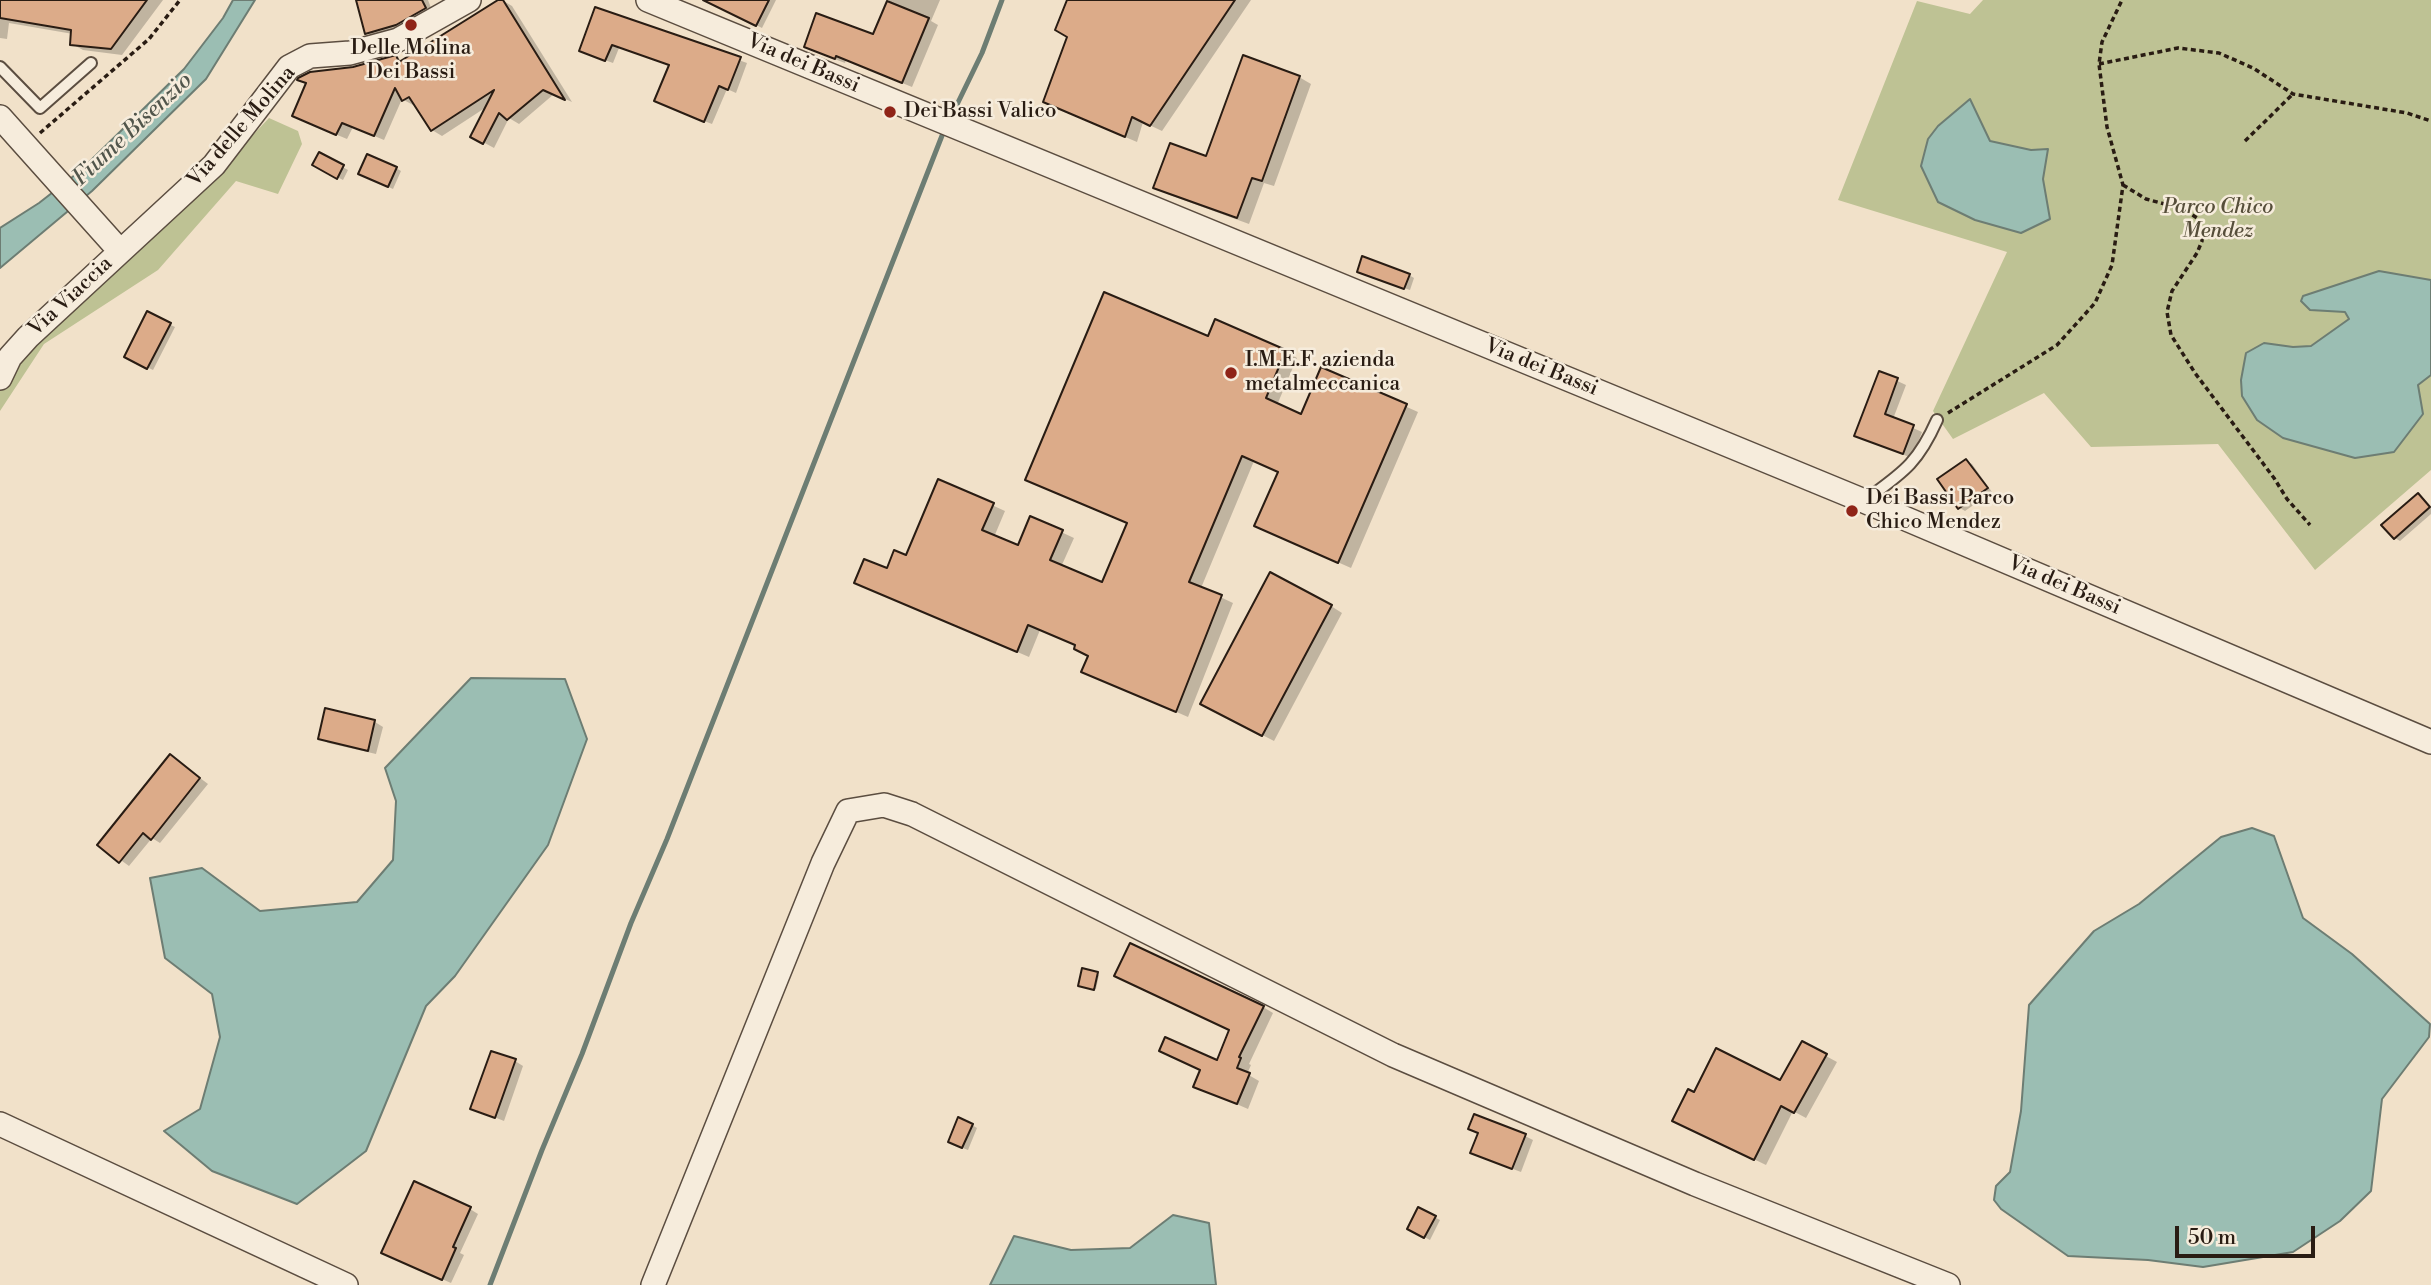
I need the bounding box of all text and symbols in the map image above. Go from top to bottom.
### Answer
marker: Delle Molina Dei Bassi [403,17,419,33]
street label: Via dei Bassi [743,29,863,99]
place label: Delle Molina Dei Bassi [351,36,471,86]
street label: Via delle Molina [183,61,301,193]
water label: Fiume Bisenzio [67,68,199,192]
place label: Dei Bassi Valico [904,99,1057,125]
marker: Dei Bassi Valico [882,104,898,120]
park label: Parco Chico Mendez [2163,195,2273,245]
street label: Via Viaccia [24,252,118,342]
street label: Via dei Bassi [1481,334,1601,402]
place label: I.M.E.F. azienda metalmeccanica [1245,348,1400,398]
marker: I.M.E.F. azienda metalmeccanica [1223,365,1239,381]
place label: Dei Bassi Parco Chico Mendez [1866,486,2014,536]
marker: Dei Bassi Parco Chico Mendez [1844,503,1860,519]
street label: Via dei Bassi [2004,551,2124,621]
scale bar [2179,1212,2319,1256]
text: 50 m [2188,1225,2236,1251]

